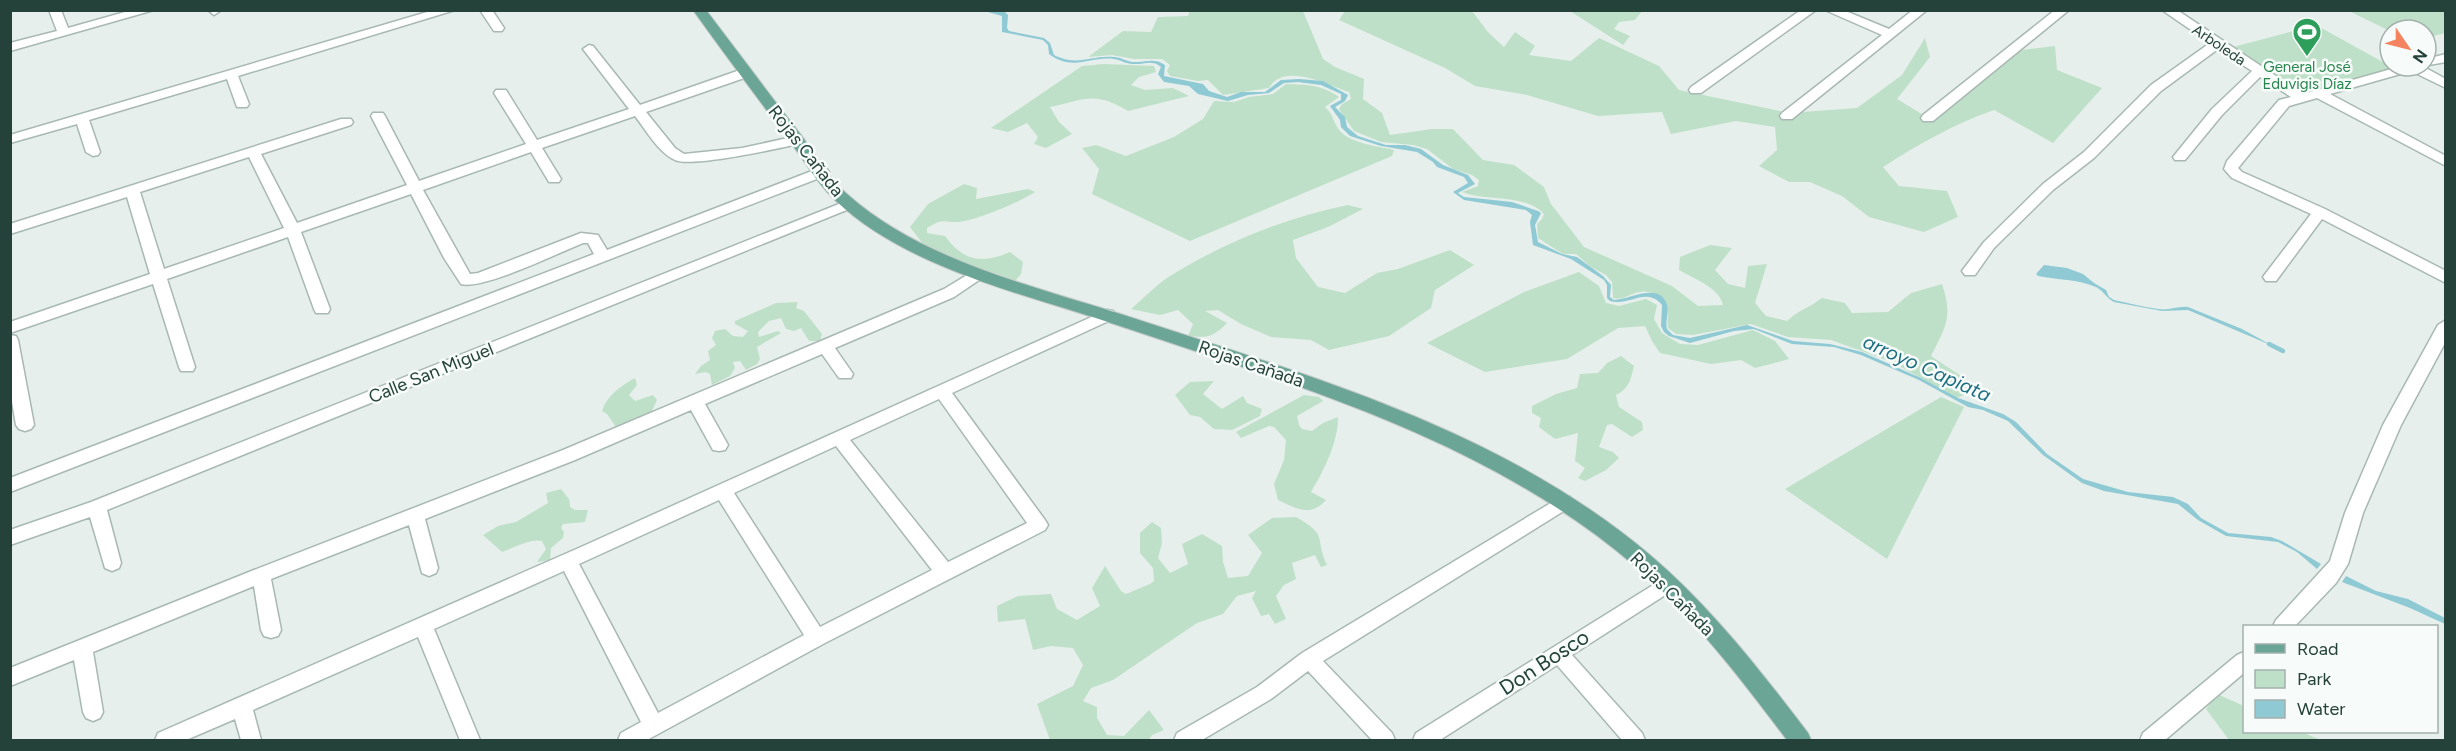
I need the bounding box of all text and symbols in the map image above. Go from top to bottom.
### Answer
sports icon: General José Eduvigis Díaz [2291,16,2323,58]
north arrow [2378,18,2438,78]
street label: Arboleda [2189,21,2249,69]
text: N [2409,46,2431,67]
place label: General José Eduvigis Díaz [2262,58,2352,93]
street label: Rojas Cañada [764,101,848,201]
water label: arroyo Capiata [1859,329,1995,407]
street label: Rojas Cañada [1196,336,1306,392]
street label: Calle San Miguel [365,338,497,408]
street label: Rojas Cañada [1625,547,1719,641]
street label: Don Bosco [1494,624,1594,700]
legend [2243,625,2438,733]
text: Road [2297,638,2338,660]
text: Park [2297,668,2332,690]
text: Water [2297,698,2345,720]

